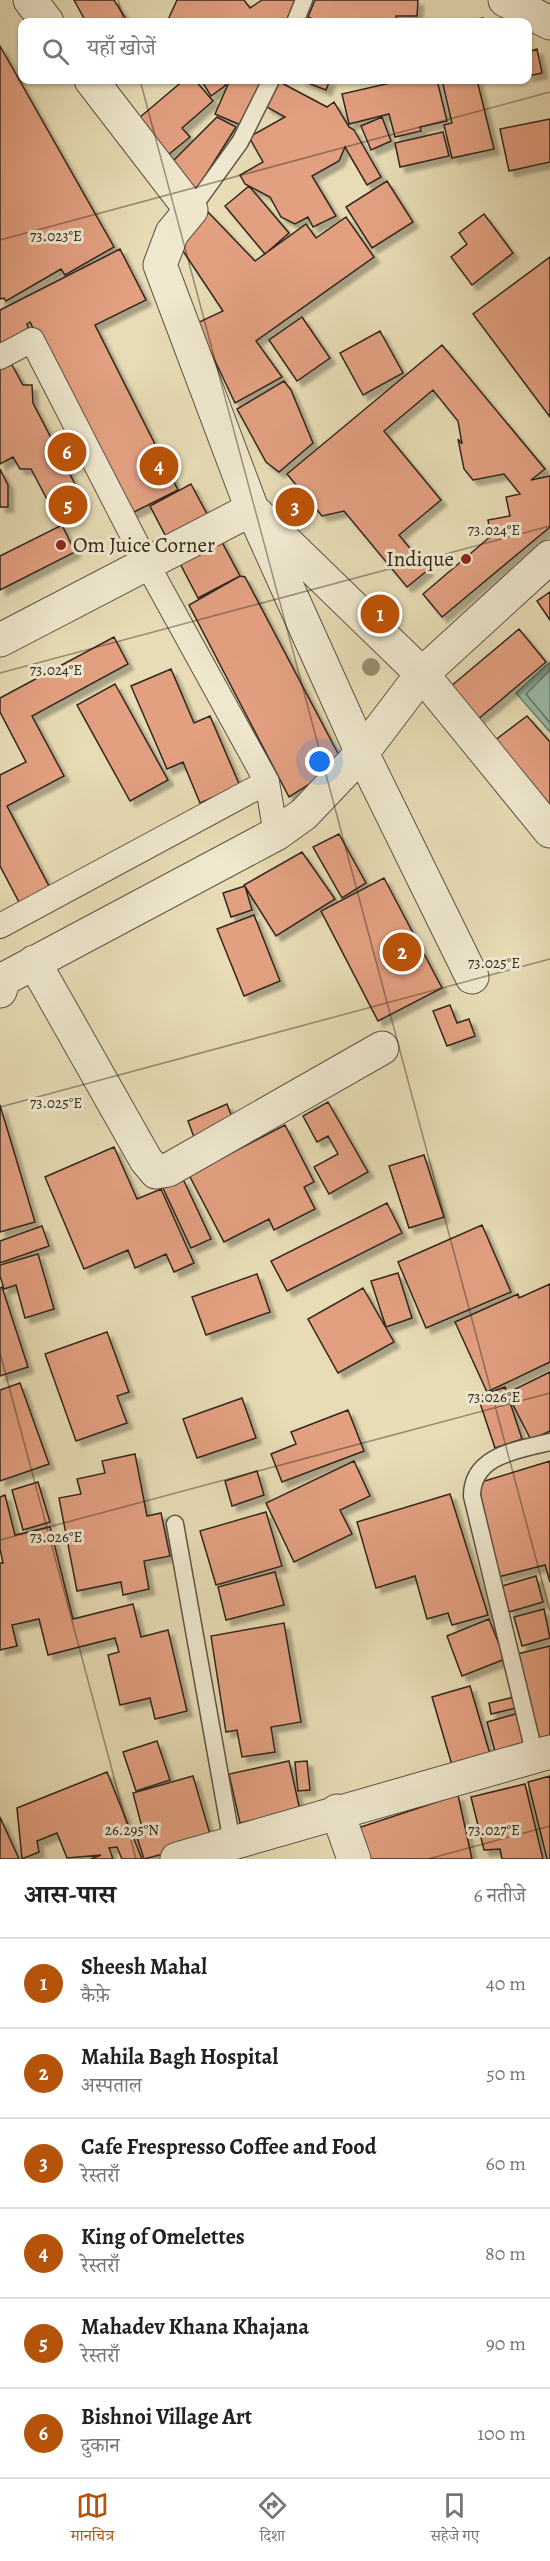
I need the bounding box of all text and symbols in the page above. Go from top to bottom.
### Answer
search box [18,18,532,84]
text: यहाँ खोजें [87,33,156,63]
icon: search [39,35,72,68]
text: 73.023°E [30,226,82,246]
pin: 6 [48,430,86,474]
pin: 4 [140,444,178,488]
pin: 5 [48,482,88,528]
pin: 3 [276,484,314,530]
text: 73.024°E [468,520,520,540]
place label: Om Juice Corner [73,531,215,559]
marker: Om Juice Corner [54,538,68,552]
place label: Indique [386,545,454,573]
marker: Indique [459,552,473,566]
pin: 1 [360,592,400,636]
text: 73.024°E [30,660,82,680]
your location [305,747,334,776]
pin: 2 [382,930,422,974]
text: 73.025°E [468,953,520,973]
text: 73.025°E [30,1093,82,1113]
text: 73.026°E [468,1387,520,1407]
text: 73.026°E [30,1527,82,1547]
text: 26.295°N [105,1820,159,1840]
text: 73.027°E [468,1820,520,1840]
text: आस-पास [24,1877,116,1912]
text: 6 नतीजे [473,1882,526,1909]
text: Sheesh Mahal [81,1952,207,1982]
text: 1 [40,1970,47,1997]
text: 40 m [486,1970,526,1997]
text: कैफ़े [81,1982,110,2009]
text: Mahila Bagh Hospital [81,2042,278,2072]
text: 2 [39,2060,48,2087]
text: 50 m [486,2060,526,2087]
text: अस्पताल [81,2072,142,2099]
text: Cafe Frespresso Coffee and Food [81,2132,377,2162]
text: 3 [39,2150,48,2177]
text: 60 m [486,2150,526,2177]
text: रेस्तराँ [81,2162,119,2189]
text: King of Omelettes [81,2222,245,2252]
text: 4 [39,2240,48,2267]
text: 80 m [485,2240,526,2267]
text: रेस्तराँ [81,2252,119,2279]
text: Mahadev Khana Khajana [81,2312,309,2342]
text: 5 [39,2330,48,2357]
text: 90 m [486,2330,526,2357]
text: रेस्तराँ [81,2342,119,2369]
text: Bishnoi Village Art [81,2402,252,2432]
text: 6 [39,2420,48,2447]
text: 100 m [477,2420,526,2447]
text: दुकान [81,2432,120,2459]
tab: मानचित्र [71,2489,114,2551]
tab: दिशा [256,2489,289,2551]
tab: सहेजे गए [430,2489,479,2551]

